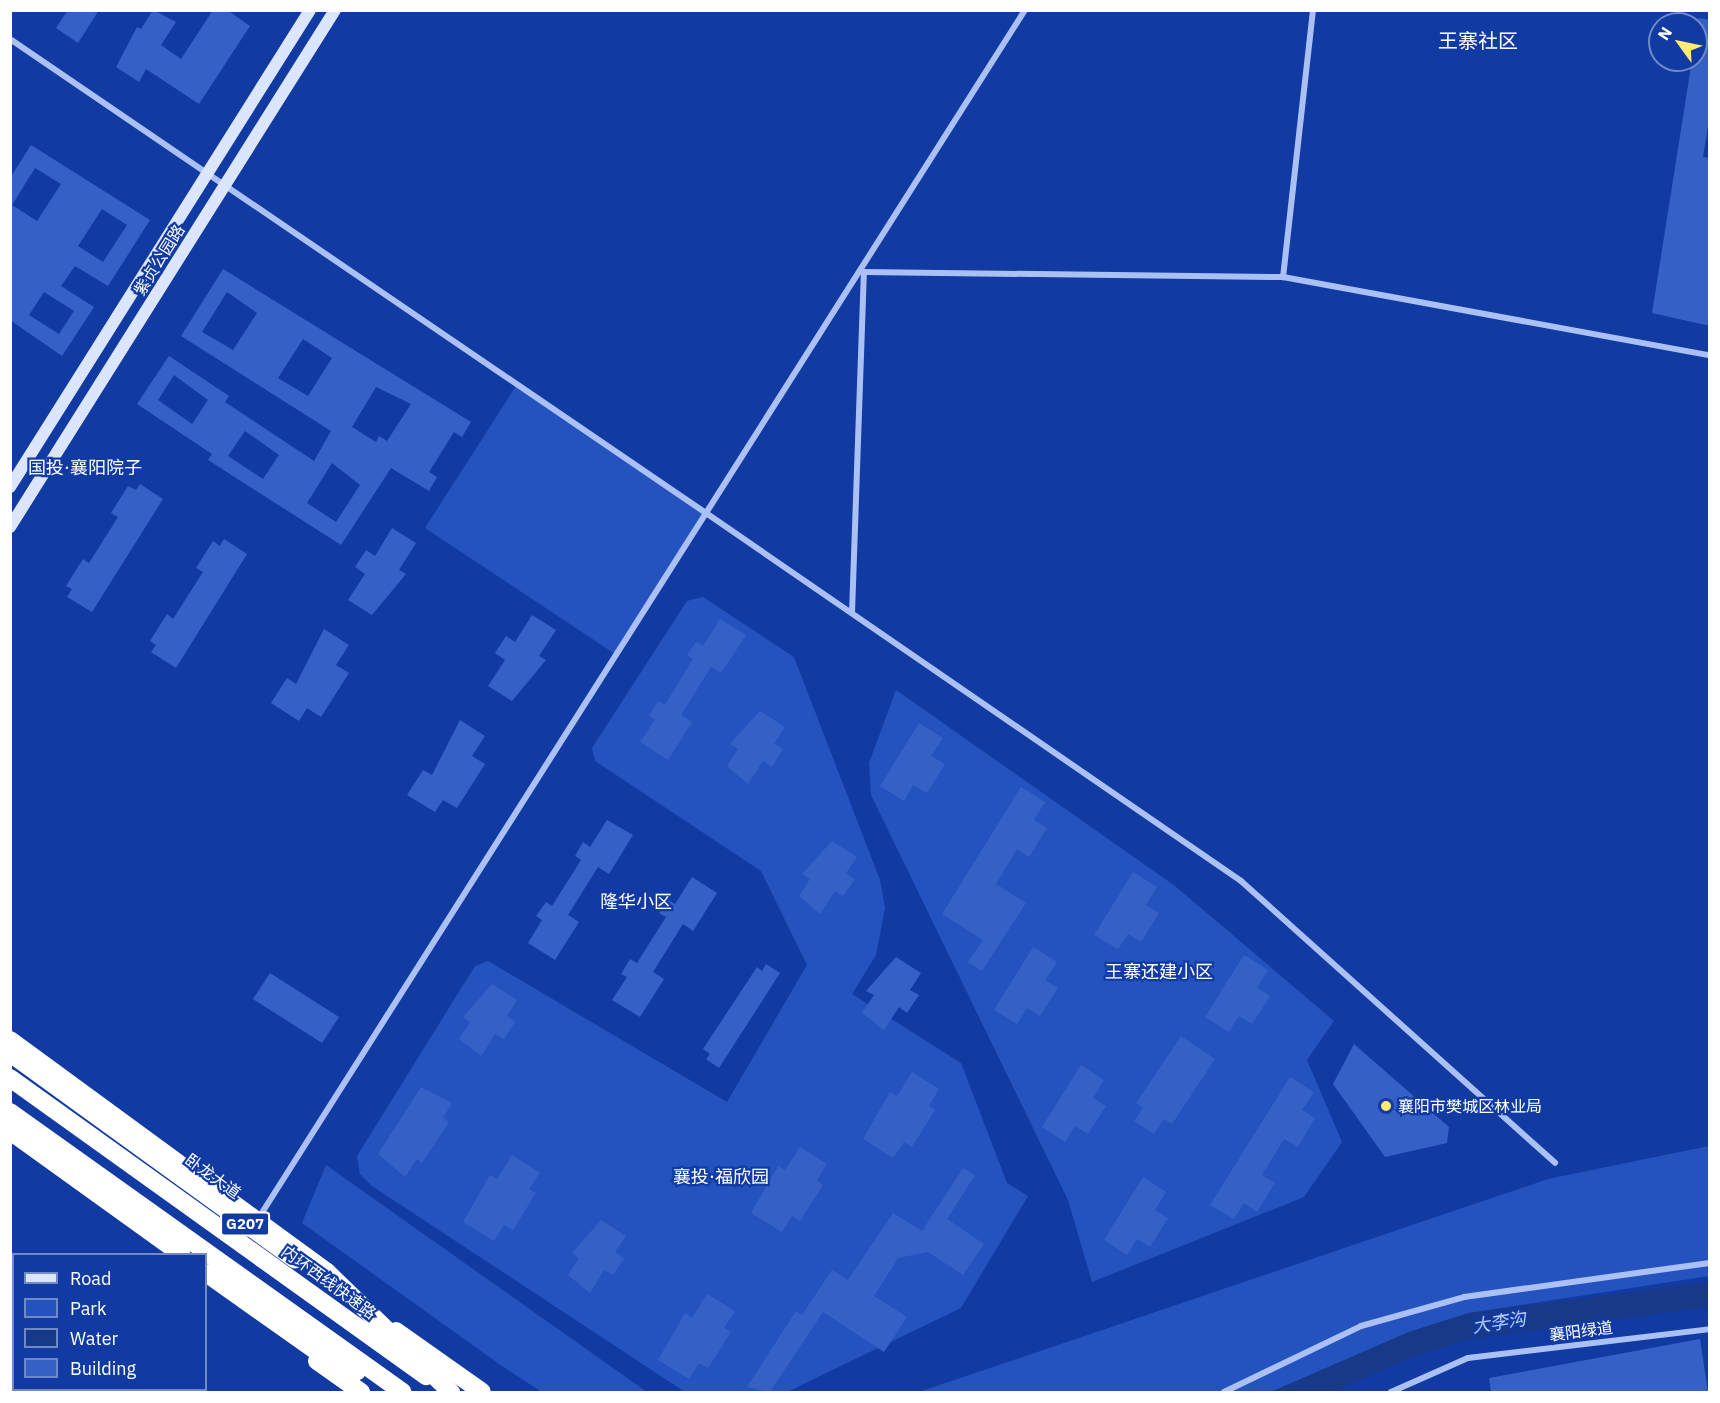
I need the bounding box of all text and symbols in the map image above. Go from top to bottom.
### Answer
north arrow [1648,12,1708,72]
text: N [1653,23,1676,44]
district label: 王寨社区 [1438,28,1518,52]
street label: 紫贞公园路 [130,221,188,299]
district label: 国投·襄阳院子 [28,457,142,479]
district label: 隆华小区 [600,891,672,913]
district label: 王寨还建小区 [1105,961,1213,983]
place label: 襄阳市樊城区林业局 [1398,1096,1542,1116]
marker: 襄阳市樊城区林业局 [1379,1099,1393,1113]
street label: 卧龙大道 [181,1149,245,1203]
district label: 襄投·福欣园 [673,1166,769,1188]
road number: G207 [220,1212,270,1236]
street label: 内环西线快速路 [278,1241,380,1323]
legend [12,1253,207,1391]
text: Road [70,1267,111,1290]
text: Park [70,1297,106,1320]
water label: 大李沟 [1471,1308,1527,1338]
street label: 襄阳绿道 [1548,1318,1614,1344]
text: Water [70,1327,118,1350]
text: Building [70,1357,136,1380]

